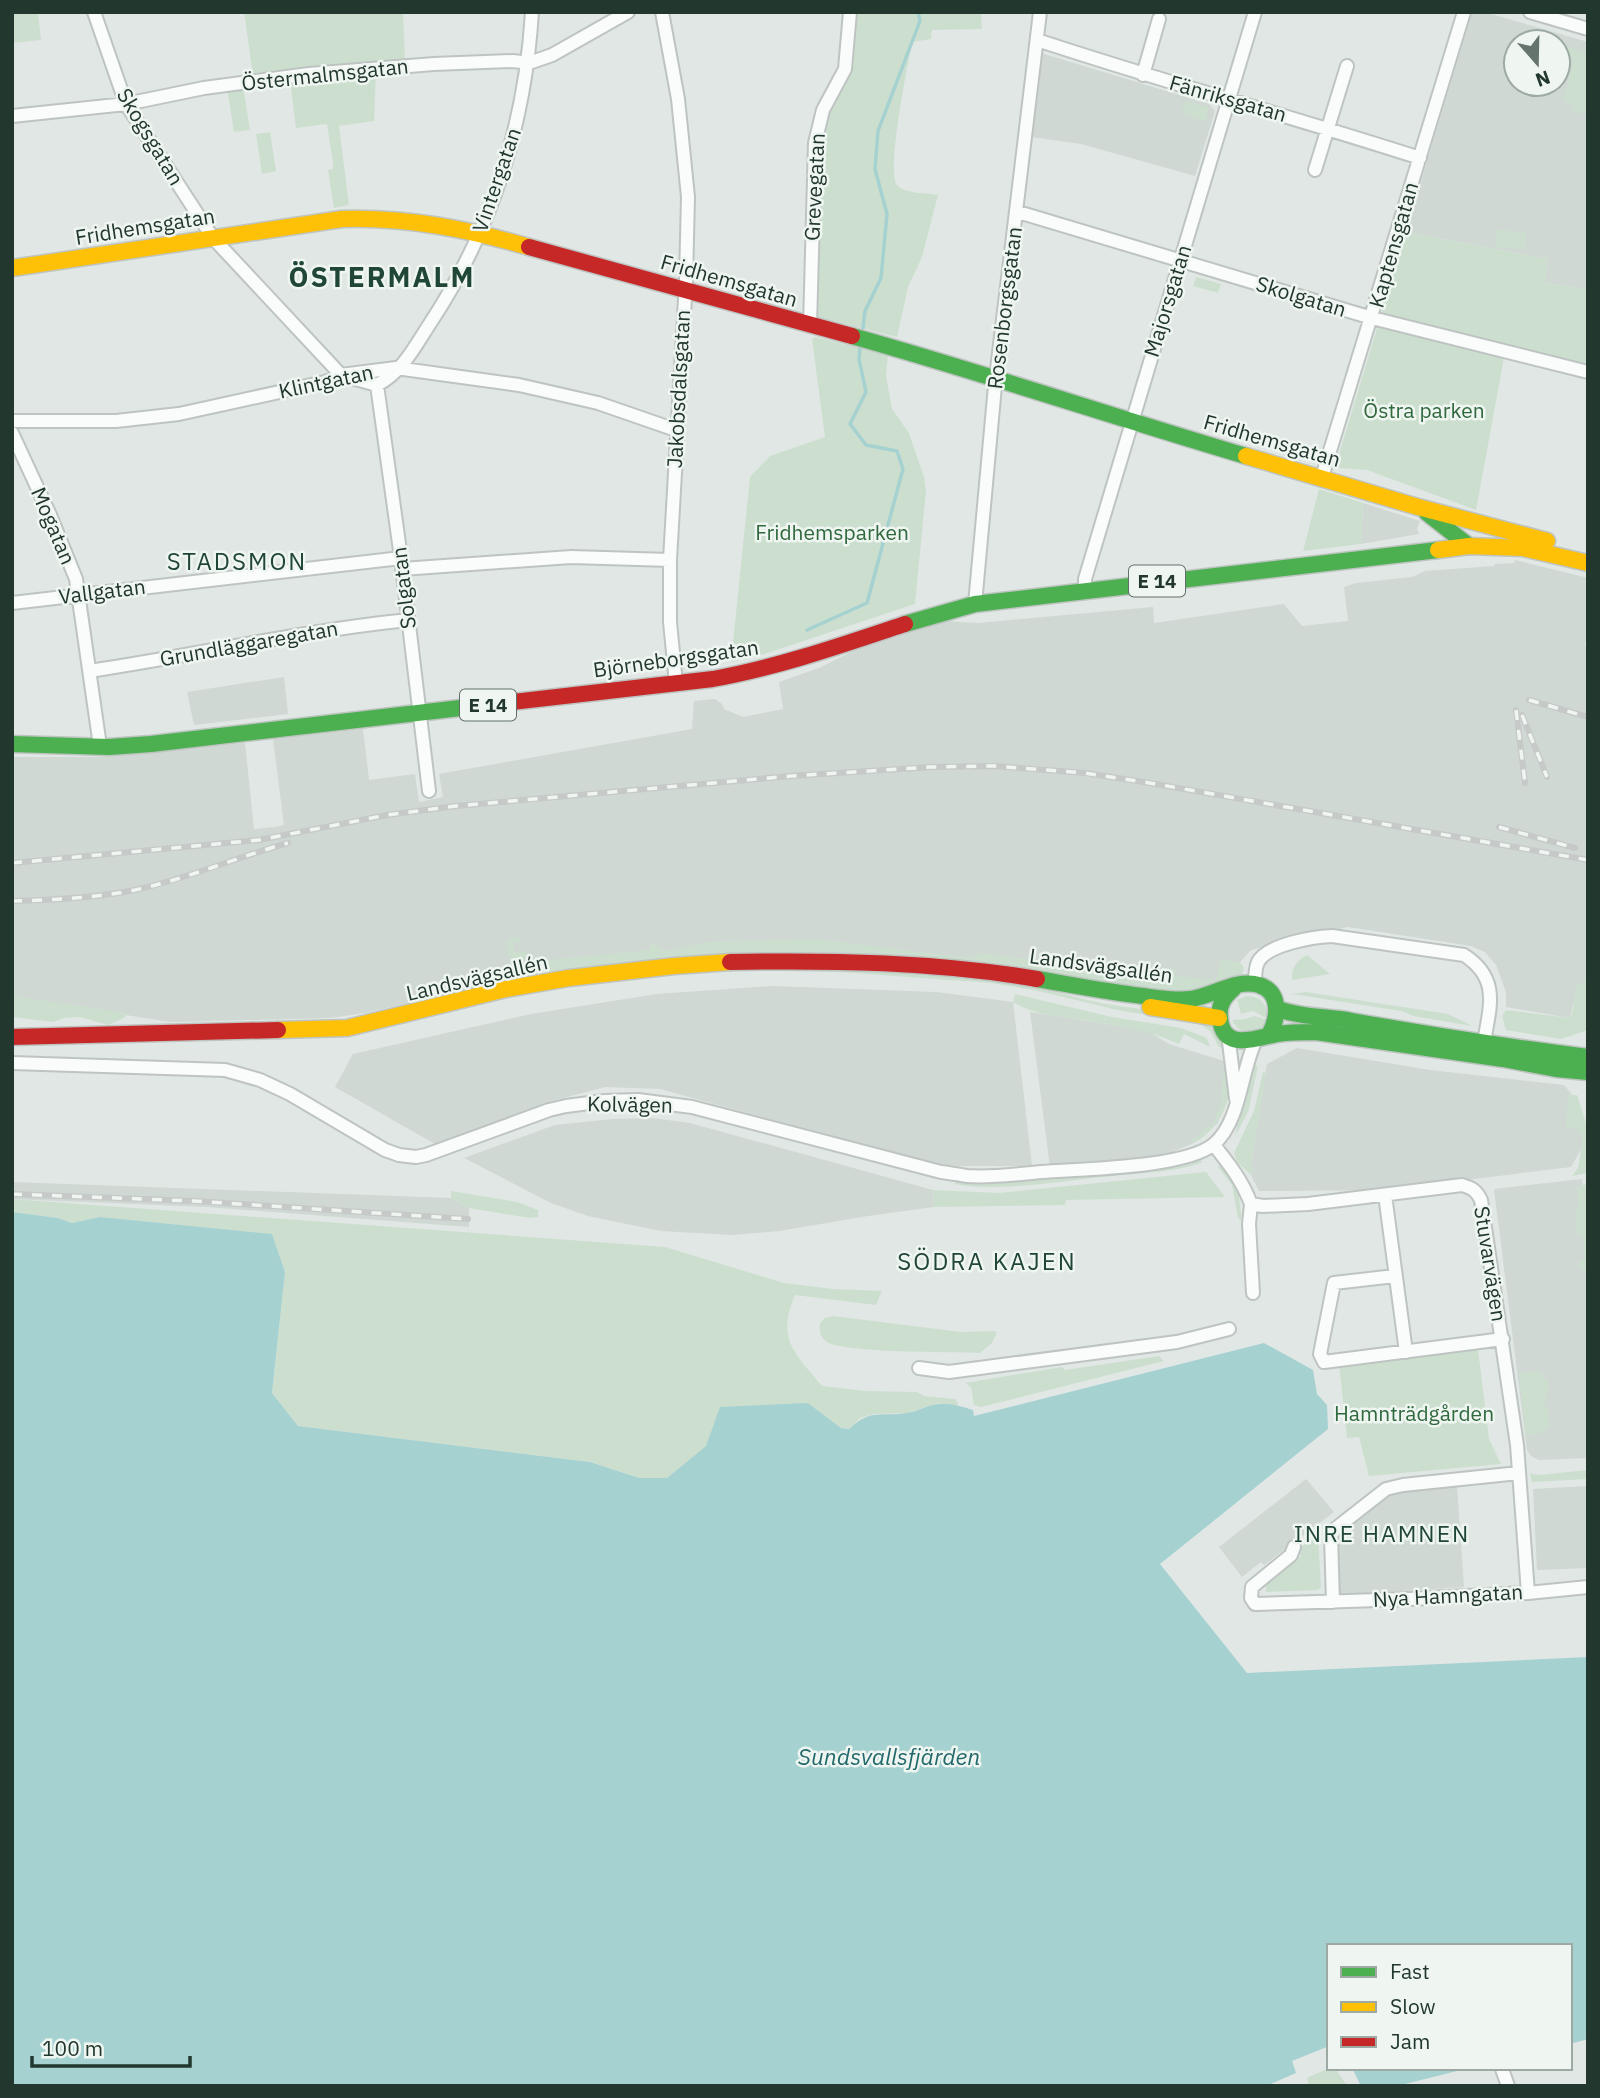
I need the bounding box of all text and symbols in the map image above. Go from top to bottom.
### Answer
north arrow [1502,28,1572,98]
street label: Östermalmsgatan [240,51,410,97]
text: N [1532,65,1553,93]
street label: Fänriksgatan [1166,68,1290,128]
street label: Skogsgatan [111,83,191,190]
street label: Vintergatan [465,124,527,236]
street label: Grevegatan [797,132,831,242]
street label: Kaptensgatan [1362,178,1424,311]
street label: Fridhemsgatan [73,201,217,251]
street label: Rosenborgsgatan [980,225,1028,391]
street label: Majorsgatan [1137,241,1197,360]
street label: Fridhemsgatan [658,247,801,313]
district label: ÖSTERMALM [289,258,475,295]
street label: Skolgatan [1253,269,1350,323]
street label: Jakobsdalsgatan [660,309,696,469]
street label: Klintgatan [276,357,376,405]
park label: Östra parken [1363,396,1485,424]
street label: Fridhemsgatan [1201,407,1344,473]
street label: Mogatan [25,483,83,569]
park label: Fridhemsparken [755,518,909,546]
district label: STADSMON [167,545,307,577]
street label: Solgatan [384,546,422,631]
road number: E 14 [1129,566,1185,596]
street label: Vallgatan [57,572,147,610]
street label: Grundläggaregatan [158,614,340,672]
street label: Björneborgsgatan [591,633,760,683]
road number: E 14 [460,690,516,720]
street label: Landsvägsallén [1028,941,1175,989]
street label: Landsvägsallén [403,947,550,1007]
street label: Kolvägen [587,1089,673,1119]
street label: Stuvarvägen [1468,1204,1514,1324]
district label: SÖDRA KAJEN [897,1245,1077,1277]
park label: Hamnträdgården [1334,1399,1494,1427]
district label: INRE HAMNEN [1294,1518,1470,1548]
street label: Nya Hamngatan [1372,1577,1524,1613]
water label: Sundsvallsfjärden [798,1741,980,1771]
legend [1327,1944,1572,2070]
text: Fast [1390,1957,1430,1985]
text: Slow [1390,1992,1436,2020]
scale bar [32,2024,189,2068]
text: Jam [1390,2027,1430,2055]
text: 100 m [42,2034,103,2062]

